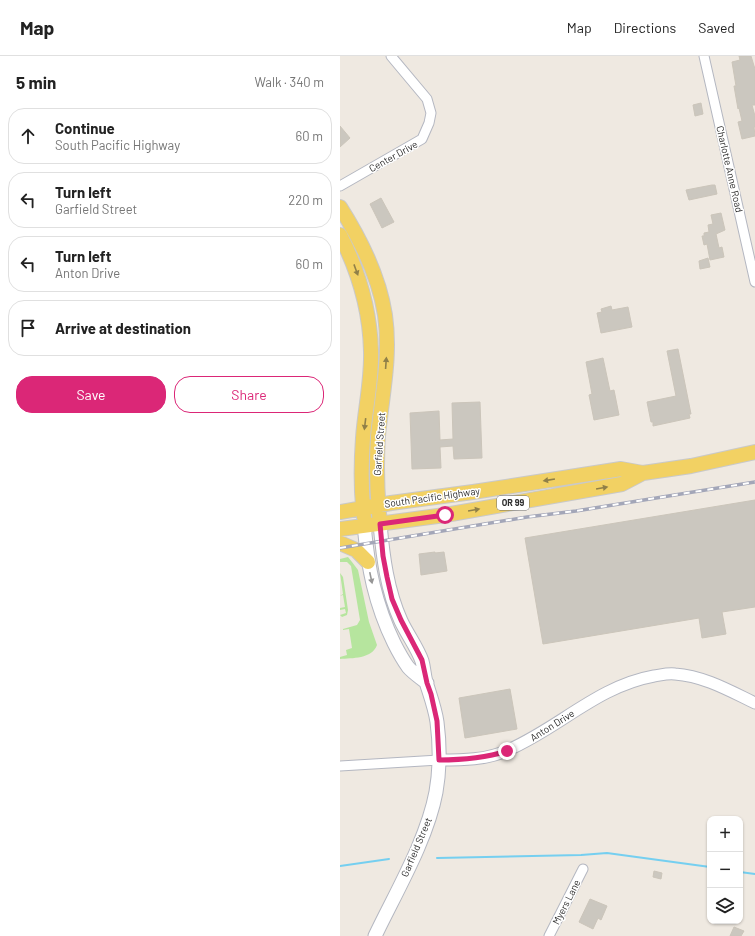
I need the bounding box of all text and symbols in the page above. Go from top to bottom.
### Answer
text: Map [20,16,54,39]
text: Map [567,19,592,36]
text: Directions [614,19,676,36]
text: Saved [698,19,735,36]
text: 5 min [16,72,56,92]
text: Walk · 340 m [255,74,324,90]
text: Continue [55,119,115,137]
street label: Charlotte Anne Road [714,124,746,214]
icon: ahead [17,125,39,147]
text: 60 m [296,128,323,144]
text: South Pacific Highway [55,137,180,153]
street label: Center Drive [367,138,419,174]
text: Turn left [55,183,111,201]
icon: left [17,189,39,211]
text: 220 m [288,192,323,208]
text: Garfield Street [55,201,137,217]
text: Turn left [55,247,111,265]
icon: left [17,253,39,275]
text: 60 m [296,256,323,272]
text: Anton Drive [55,265,120,281]
one-way arrow [353,265,359,277]
icon: arrive [17,317,39,339]
text: Arrive at destination [55,319,191,337]
one-way arrow [383,357,390,369]
button: Save [16,376,166,413]
button: Share [174,376,324,413]
street label: Garfield Street [371,412,387,476]
one-way arrow [362,418,368,430]
one-way arrow [543,477,555,483]
street label: South Pacific Highway [384,484,481,510]
one-way arrow [596,485,608,491]
road number: OR 99 [497,496,529,510]
route start [436,506,454,524]
one-way arrow [468,507,480,513]
one-way arrow [368,572,374,584]
street label: Anton Drive [528,707,576,743]
route end [498,742,516,760]
street label: Garfield Street [398,815,434,878]
map controls [707,816,743,924]
button: + [707,816,743,852]
button: − [707,852,743,888]
street label: Myers Lane [550,878,582,926]
button: layers [707,888,743,924]

